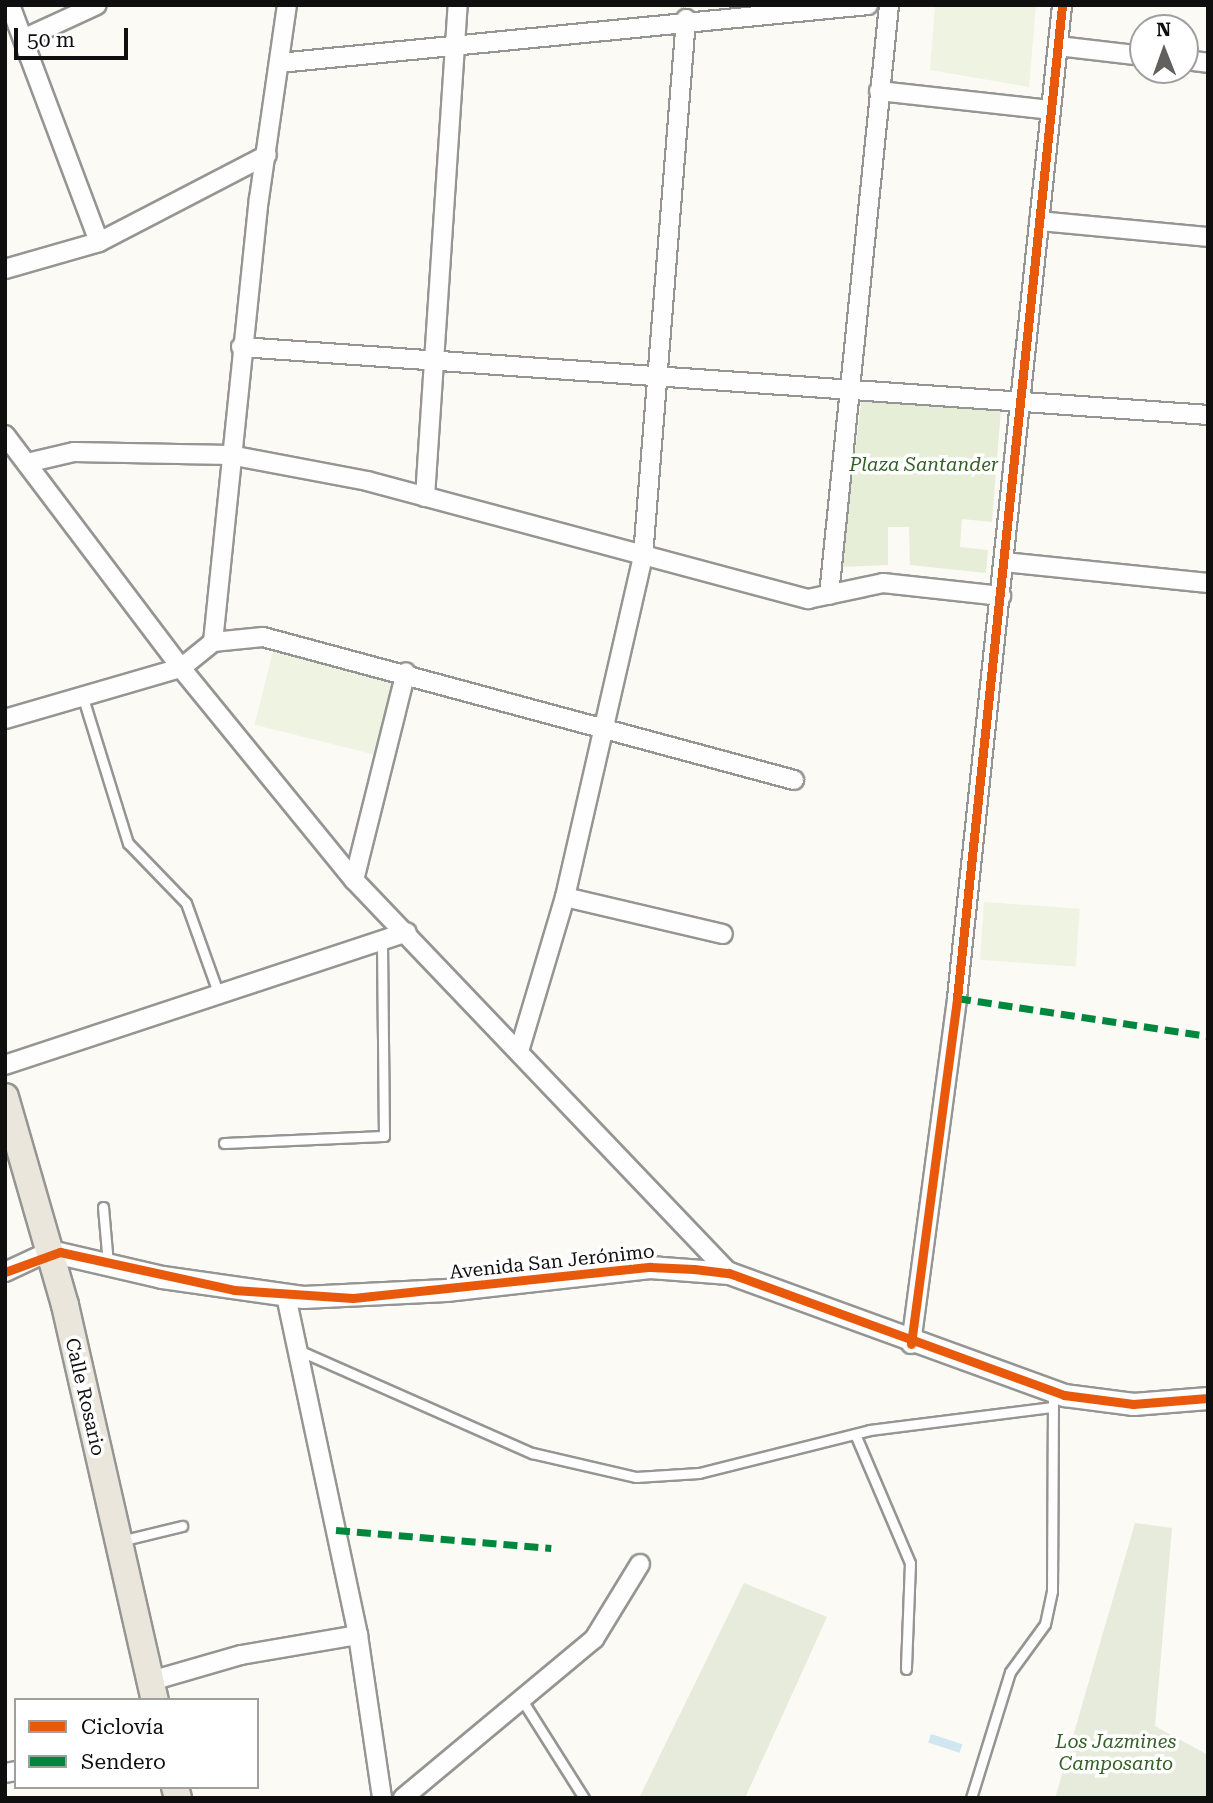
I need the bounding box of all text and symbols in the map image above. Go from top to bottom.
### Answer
scale bar [18,14,131,58]
north arrow [1129,14,1199,84]
text: N [1156,18,1171,41]
text: 50 m [27,28,75,52]
park label: Plaza Santander [849,454,999,476]
street label: Avenida San Jerónimo [448,1240,656,1284]
street label: Calle Rosario [60,1336,110,1458]
legend [14,1698,259,1789]
text: Ciclovía [81,1715,164,1739]
park label: Los Jazmines Camposanto [1056,1731,1176,1775]
text: Sendero [81,1750,166,1774]

